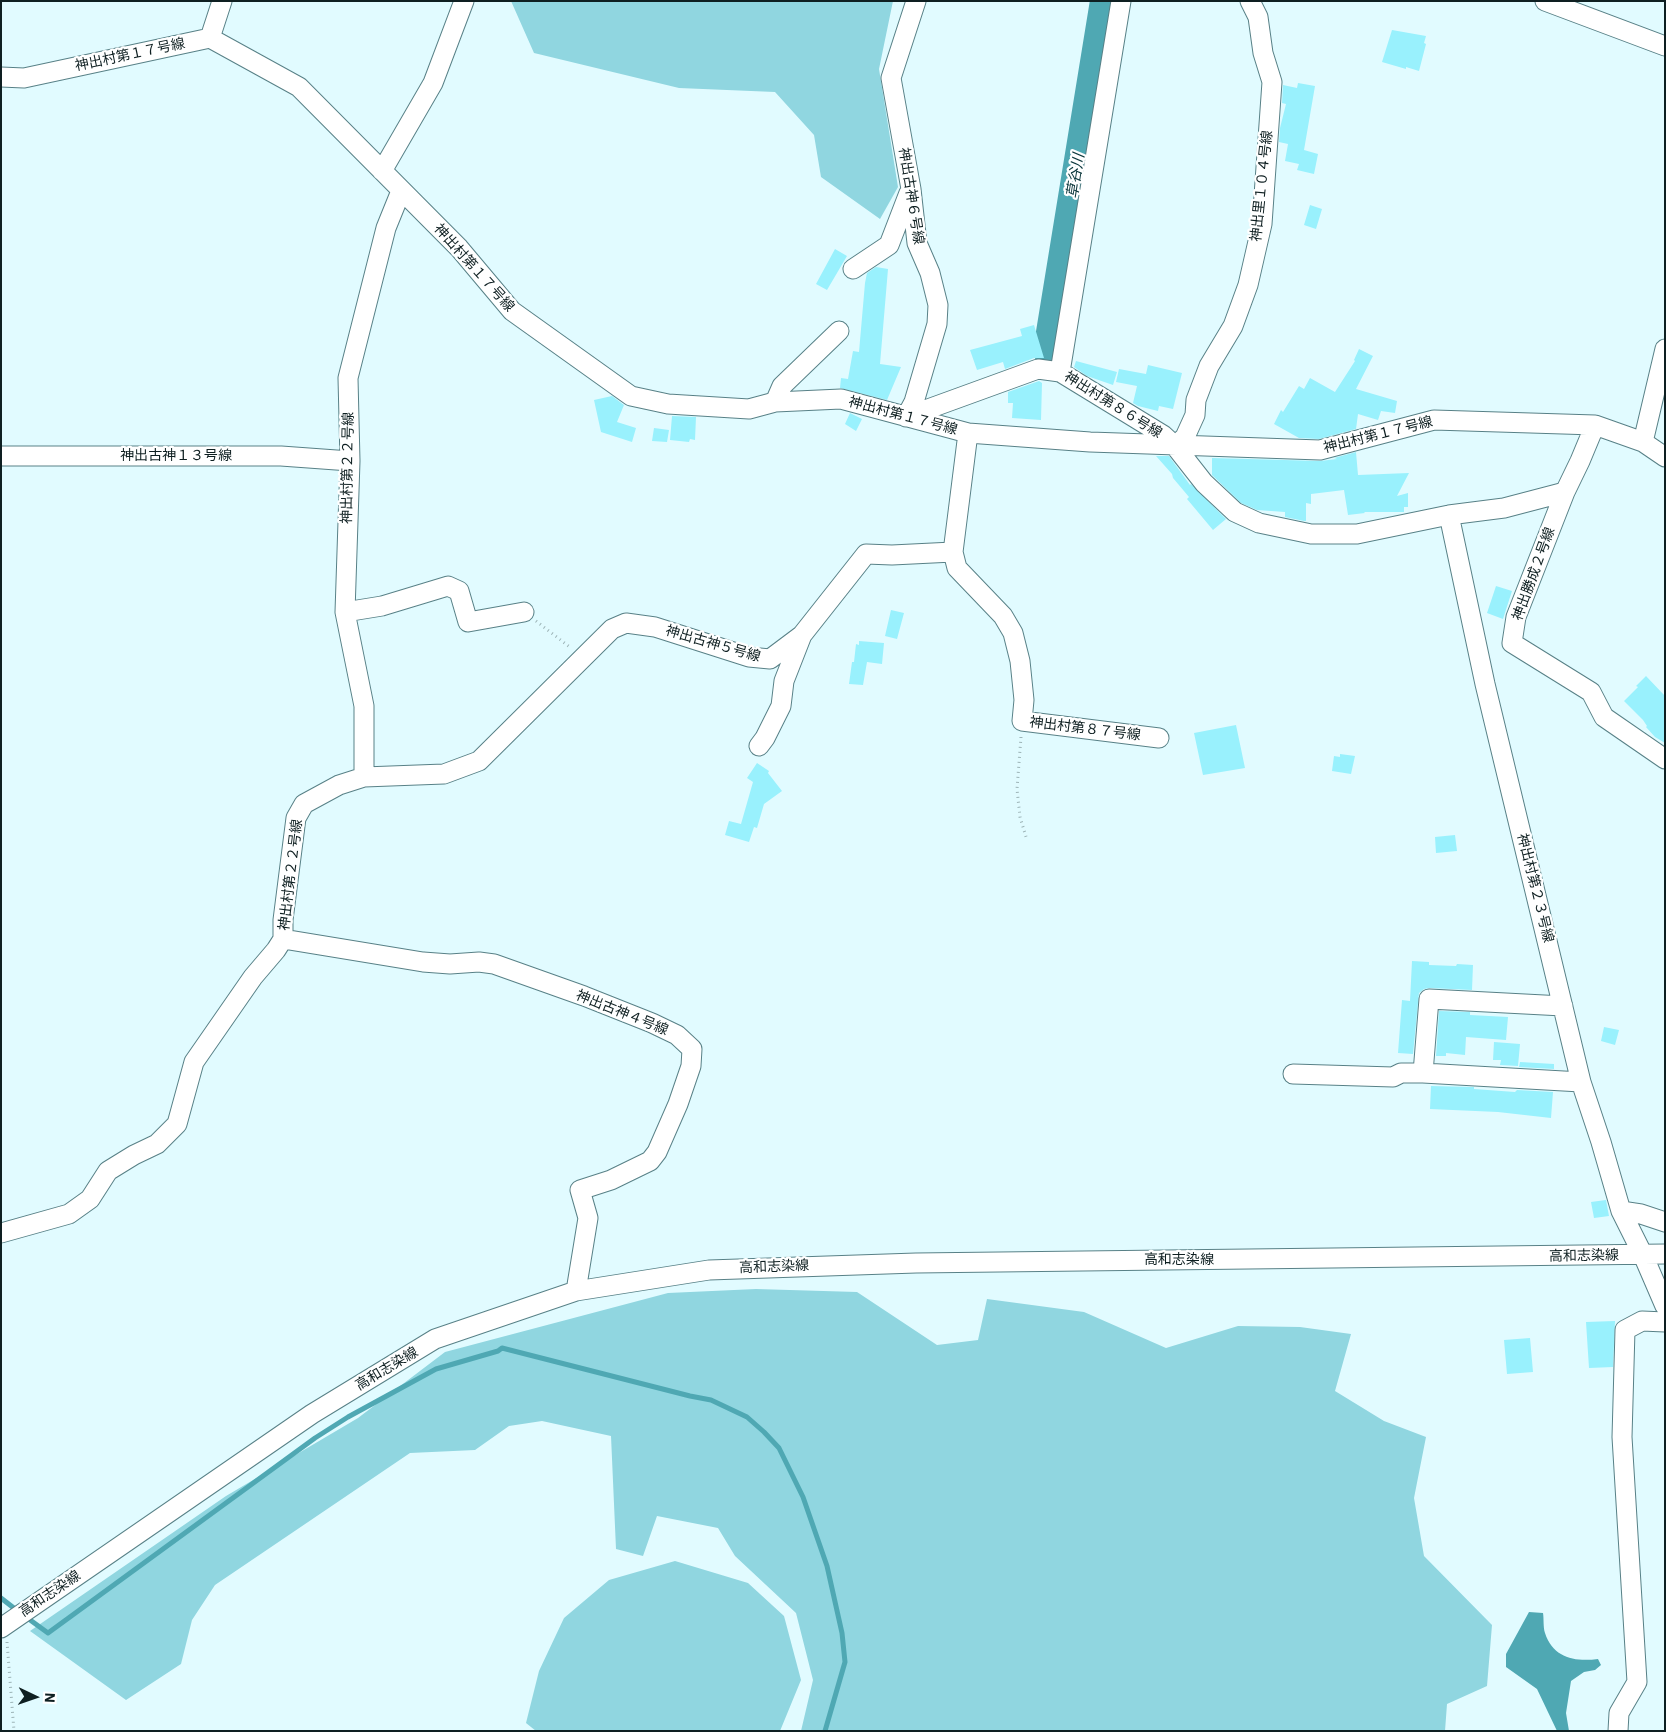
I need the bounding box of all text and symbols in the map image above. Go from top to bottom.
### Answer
street label: 神出村第１７号線 [73,35,187,75]
street label: 神出里１０４号線 [1248,129,1276,243]
street label: 神出古神６号線 [895,146,927,246]
water label: 草谷川 [1064,152,1088,200]
street label: 神出村第１７号線 [430,221,518,315]
street label: 神出村第８６号線 [1061,368,1165,442]
street label: 神出村第１７号線 [847,393,959,439]
street label: 神出村第２２号線 [339,412,357,524]
street label: 神出村第１７号線 [1322,413,1434,457]
street label: 神出古神１３号線 [120,448,232,464]
street label: 神出勝成２号線 [1509,525,1559,623]
street label: 神出古神５号線 [664,622,762,666]
street label: 神出村第８７号線 [1028,714,1142,744]
street label: 神出村第２２号線 [276,818,306,932]
street label: 神出村第２３号線 [1513,832,1557,944]
street label: 神出古神４号線 [573,987,671,1039]
street label: 高和志染線 [1549,1247,1619,1265]
street label: 高和志染線 [1144,1252,1214,1268]
street label: 高和志染線 [739,1257,809,1277]
street label: 高和志染線 [353,1344,421,1394]
street label: 高和志染線 [16,1567,84,1621]
north arrow [10,1672,60,1722]
text: N [41,1692,59,1703]

